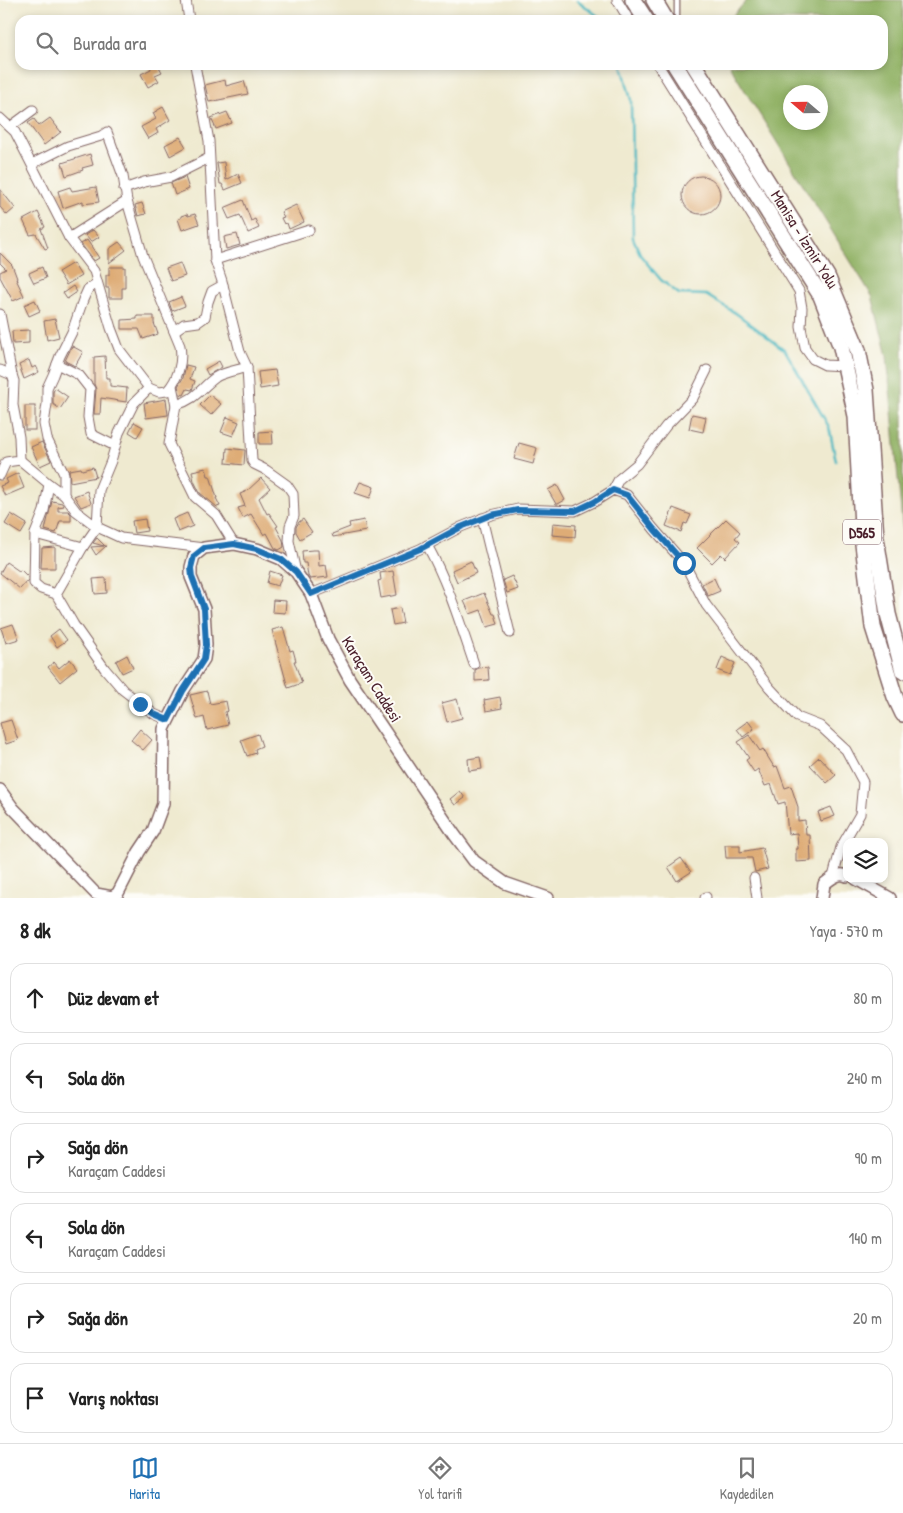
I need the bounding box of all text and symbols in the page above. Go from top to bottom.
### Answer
search box [15,15,888,70]
icon: search [33,29,61,57]
text: Burada ara [73,30,146,56]
north arrow [783,85,828,130]
street label: Manisa - İzmir Yolu [766,186,844,293]
road number: D565 [843,520,881,544]
route start [673,552,696,575]
street label: Karaçam Caddesi [337,632,407,726]
route end [129,693,152,716]
map controls [843,838,888,883]
button: layers [843,838,888,883]
text: 8 dk [20,916,51,945]
text: Yaya · 570 m [810,920,883,942]
icon: ahead [21,984,49,1012]
text: Düz devam et [68,985,159,1011]
text: 80 m [853,987,882,1009]
icon: left [21,1064,49,1092]
text: Sola dön [68,1065,125,1091]
text: 240 m [847,1067,882,1089]
text: Sağa dön [68,1134,128,1160]
icon: right [21,1144,49,1172]
text: 90 m [854,1147,882,1169]
text: Karaçam Caddesi [68,1160,166,1182]
text: Sola dön [68,1214,125,1240]
icon: left [21,1224,49,1252]
text: 140 m [848,1227,882,1249]
text: Karaçam Caddesi [68,1240,166,1262]
icon: right [21,1304,49,1332]
text: Sağa dön [68,1305,128,1331]
text: 20 m [853,1307,882,1329]
icon: arrive [21,1384,49,1412]
text: Varış noktası [68,1385,159,1411]
tab: Harita [129,1454,160,1503]
tab: Yol tarifi [418,1454,462,1503]
tab: Kaydedilen [720,1454,774,1503]

